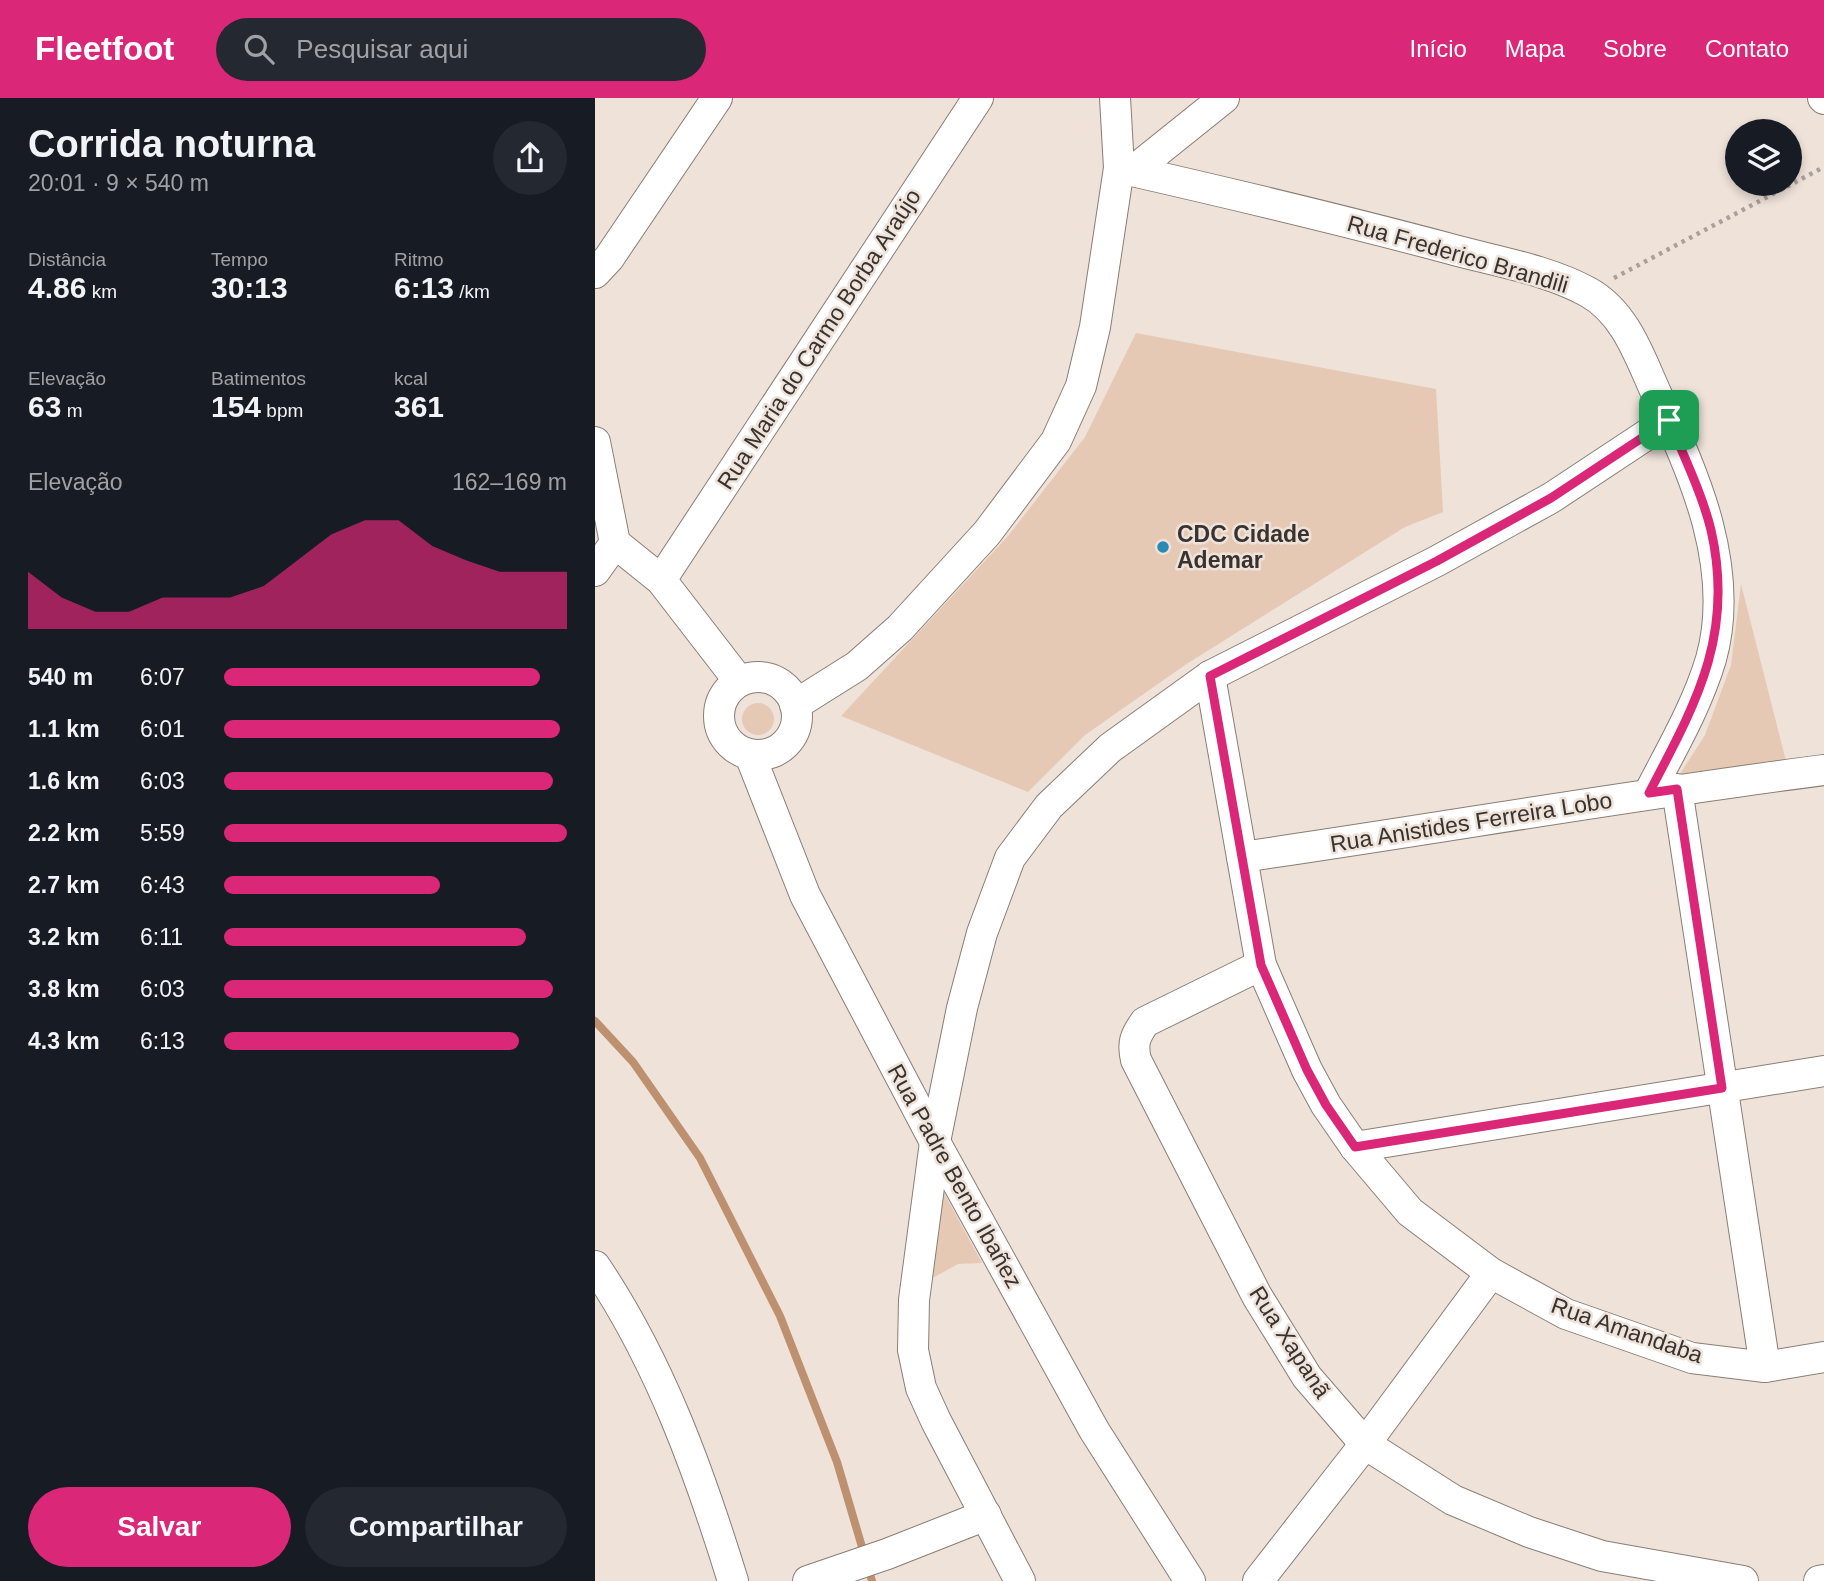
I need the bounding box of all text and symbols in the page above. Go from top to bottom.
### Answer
search box [216,18,706,81]
text: Fleetfoot [35,30,174,67]
icon: search [240,30,278,68]
text: Pesquisar aqui [296,34,468,64]
text: Início [1409,35,1467,62]
text: Mapa [1505,35,1565,62]
text: Sobre [1603,35,1667,62]
text: Contato [1705,35,1789,62]
map controls [1725,119,1802,196]
button: layers [1725,119,1802,196]
button: share [493,121,567,195]
text: Corrida noturna [28,123,315,165]
text: 20:01 · 9 × 540 m [28,170,209,196]
street label: Rua Maria do Carmo Borba Araújo [712,184,926,494]
street label: Rua Frederico Brandili [1344,210,1572,298]
text: Distância [28,249,106,270]
text: Tempo [211,249,268,270]
text: Ritmo [394,249,444,270]
text: 4.86 [28,271,86,304]
text: 30:13 [211,271,288,304]
text: 6:13 [394,271,454,304]
text: km [86,281,117,302]
text: /km [454,281,490,302]
text: Elevação [28,368,106,389]
text: Batimentos [211,368,306,389]
text: kcal [394,368,428,389]
text: 63 [28,390,61,423]
text: 154 [211,390,261,423]
text: 361 [394,390,444,423]
pin [1639,390,1699,450]
text: m [61,400,82,421]
text: bpm [261,400,303,421]
icon: arrive [1650,401,1688,439]
text: Elevação [28,469,123,495]
text: 162–169 m [452,469,567,495]
place label: CDC Cidade Ademar [1177,521,1310,573]
marker: CDC Cidade Ademar [1155,539,1171,555]
text: 540 m [28,664,93,690]
text: 6:07 [140,664,185,690]
text: 1.1 km [28,716,100,742]
text: 6:01 [140,716,185,742]
text: 1.6 km [28,768,100,794]
text: 6:03 [140,768,185,794]
street label: Rua Anistides Ferreira Lobo [1328,787,1614,857]
text: 2.2 km [28,820,100,846]
text: 5:59 [140,820,185,846]
text: 2.7 km [28,872,100,898]
text: 6:43 [140,872,185,898]
text: 3.2 km [28,924,100,950]
text: 6:11 [140,924,183,950]
text: 3.8 km [28,976,100,1002]
text: 6:03 [140,976,185,1002]
text: 4.3 km [28,1028,100,1054]
text: 6:13 [140,1028,185,1054]
street label: Rua Padre Bento Ibañez [883,1060,1027,1292]
street label: Rua Xapanã [1244,1281,1336,1403]
street label: Rua Amandaba [1548,1292,1706,1368]
button: Salvar [28,1487,291,1567]
button: Compartilhar [305,1487,567,1567]

